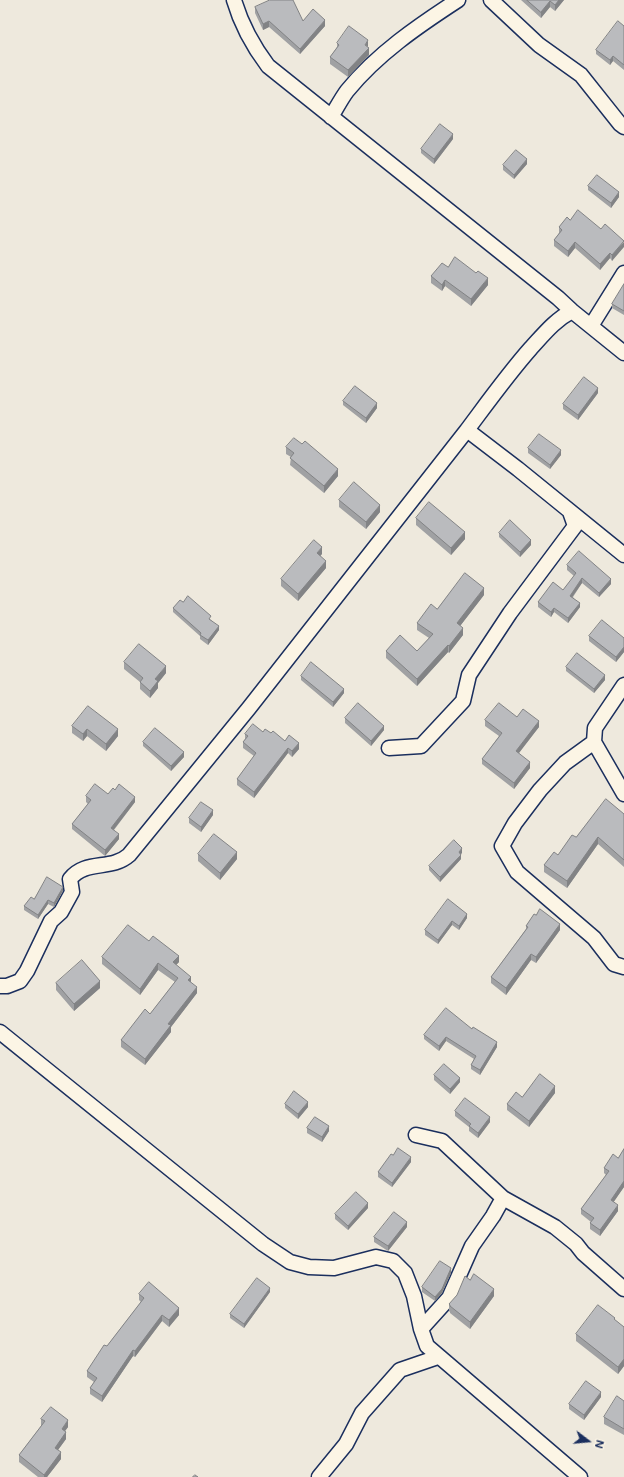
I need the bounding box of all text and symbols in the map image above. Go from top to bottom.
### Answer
north arrow [568,1421,608,1461]
text: N [592,1438,608,1451]

